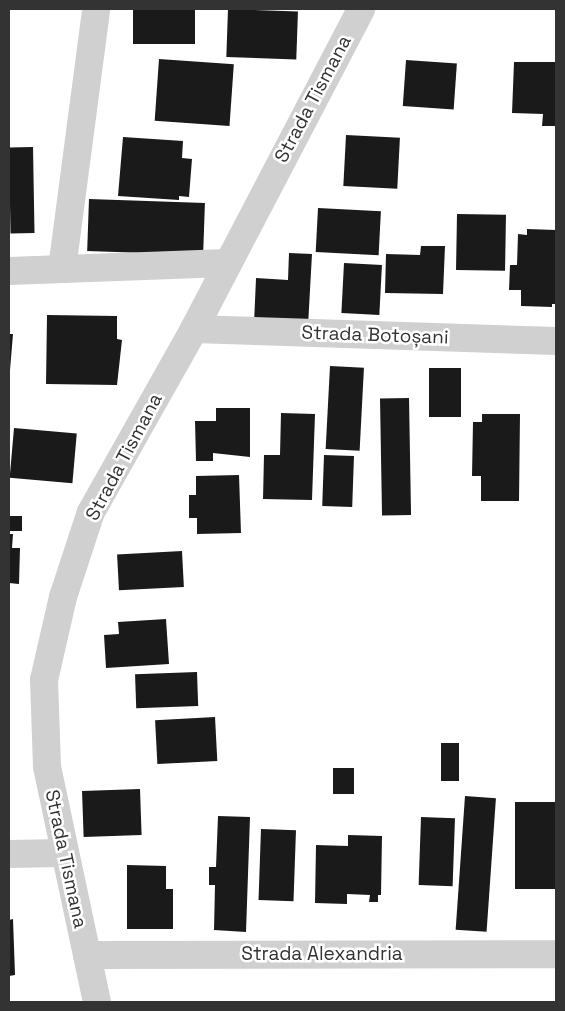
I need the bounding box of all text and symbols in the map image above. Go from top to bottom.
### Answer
street label: Strada Tismana [270,31,356,167]
street label: Strada Botoșani [301,321,449,349]
street label: Strada Tismana [81,389,167,525]
street label: Strada Tismana [40,787,92,931]
street label: Strada Alexandria [241,943,403,965]

